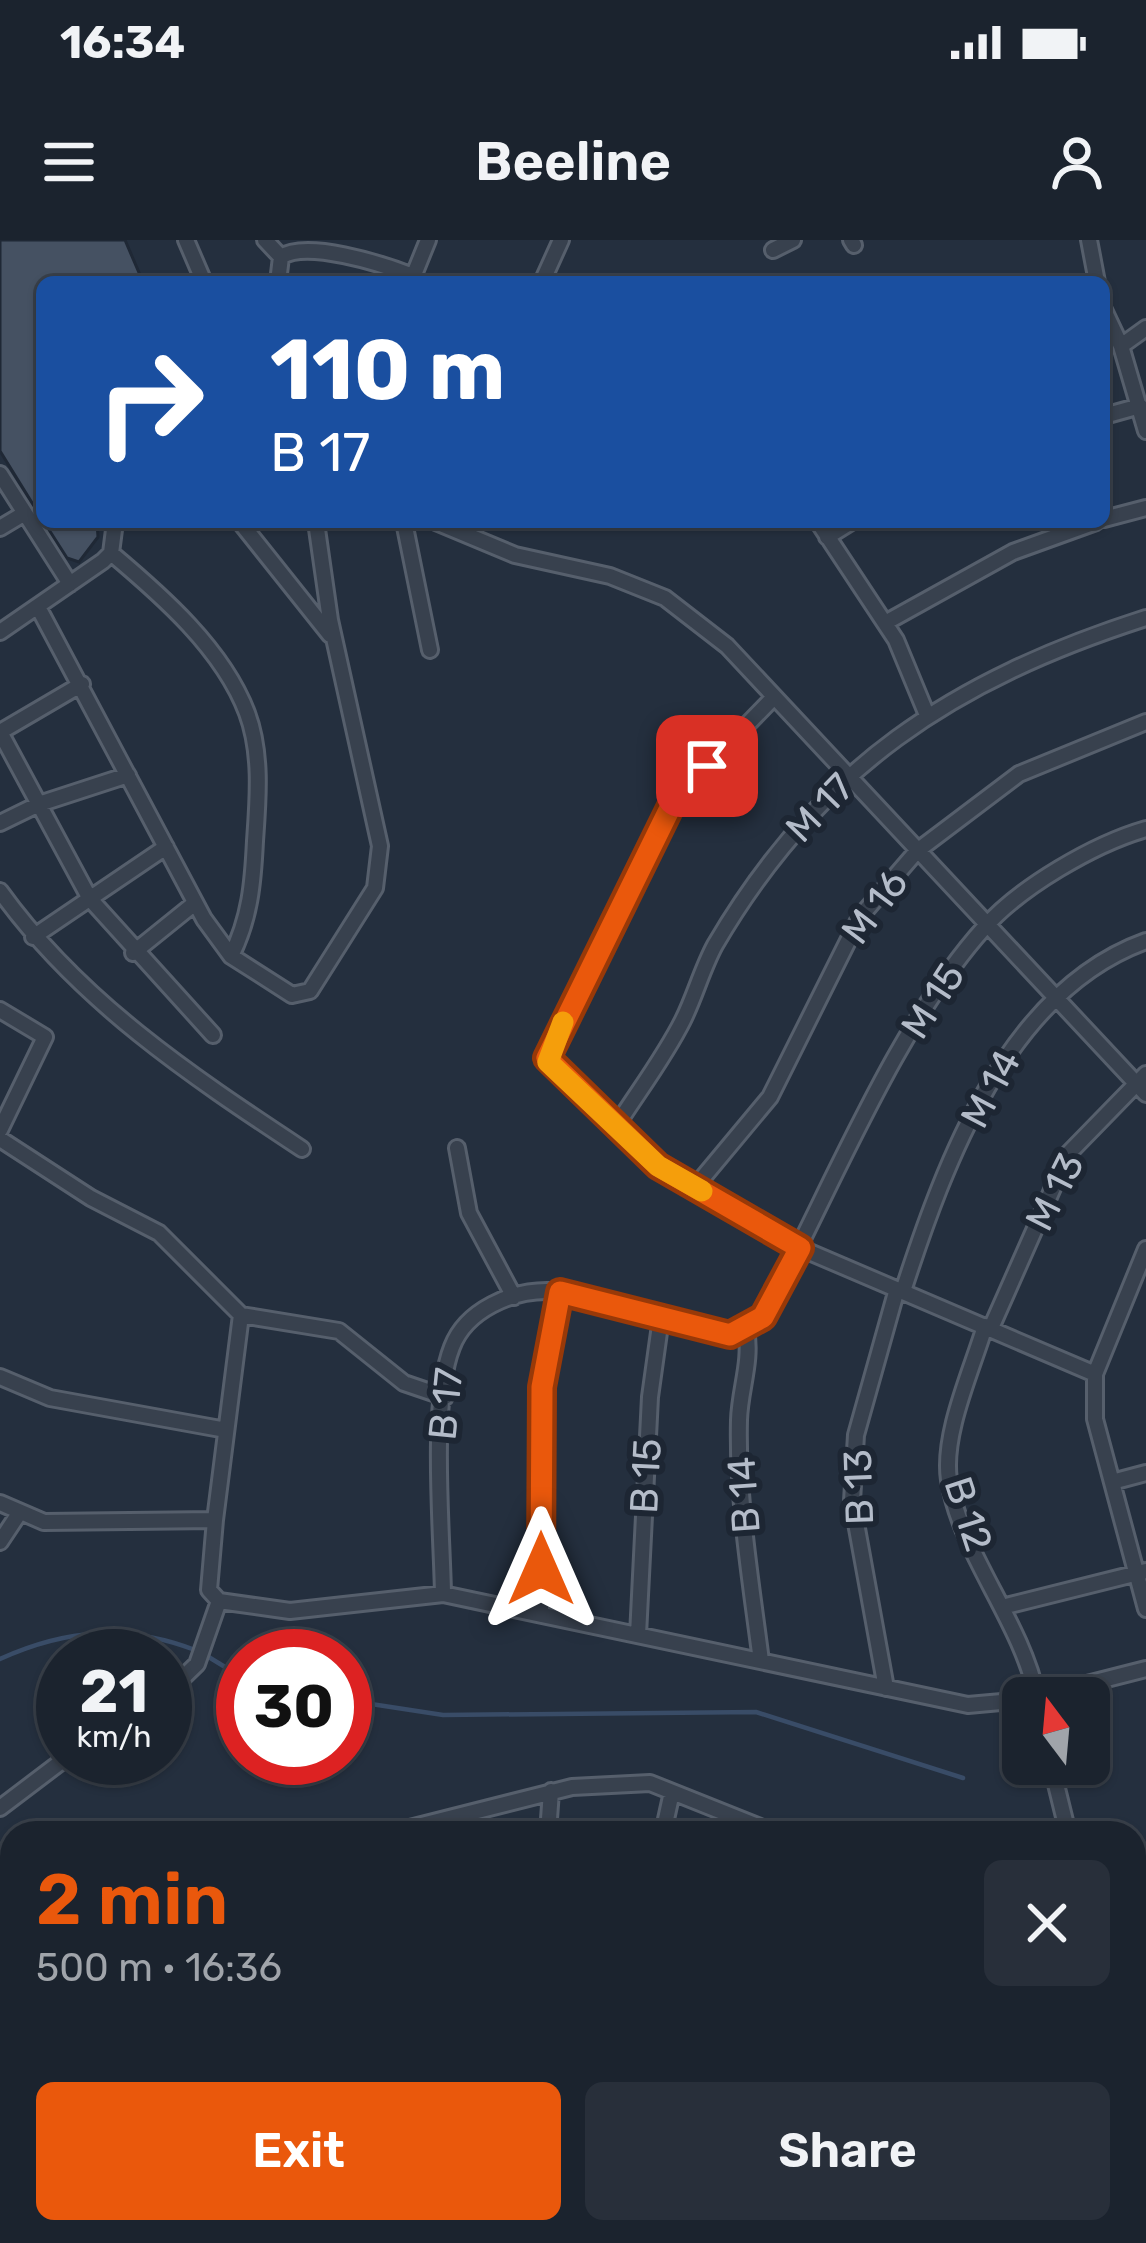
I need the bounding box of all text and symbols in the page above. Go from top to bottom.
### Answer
text: 16:34 [60,16,185,69]
icon: menu [36,129,102,195]
icon: person [1044,129,1110,195]
text: Beeline [475,130,671,194]
text: 110 m [270,320,505,420]
icon: right [72,324,228,480]
text: B 17 [270,421,370,485]
pin [656,715,758,817]
icon: arrive [674,733,740,799]
street label: M 17 [777,764,863,852]
street label: M 16 [832,861,918,953]
street label: M 15 [892,955,974,1047]
street label: M 14 [952,1042,1030,1136]
street label: M 13 [1016,1146,1094,1238]
street label: B 17 [419,1366,473,1442]
street label: B 15 [621,1437,671,1515]
street label: B 13 [835,1448,883,1526]
street label: B 14 [718,1455,770,1535]
street label: B 12 [935,1471,1001,1557]
position arrow [478,1506,604,1632]
speed limit sign: 30 [216,1629,372,1785]
text: 21 [80,1656,148,1727]
north arrow [1002,1677,1110,1785]
map controls [1002,1677,1110,1785]
text: km/h [77,1719,151,1755]
text: 2 min [36,1857,228,1942]
button: close [984,1860,1110,1986]
text: 500 m · 16:36 [36,1945,282,1991]
button: Exit [36,2082,561,2220]
button: Share [585,2082,1110,2220]

